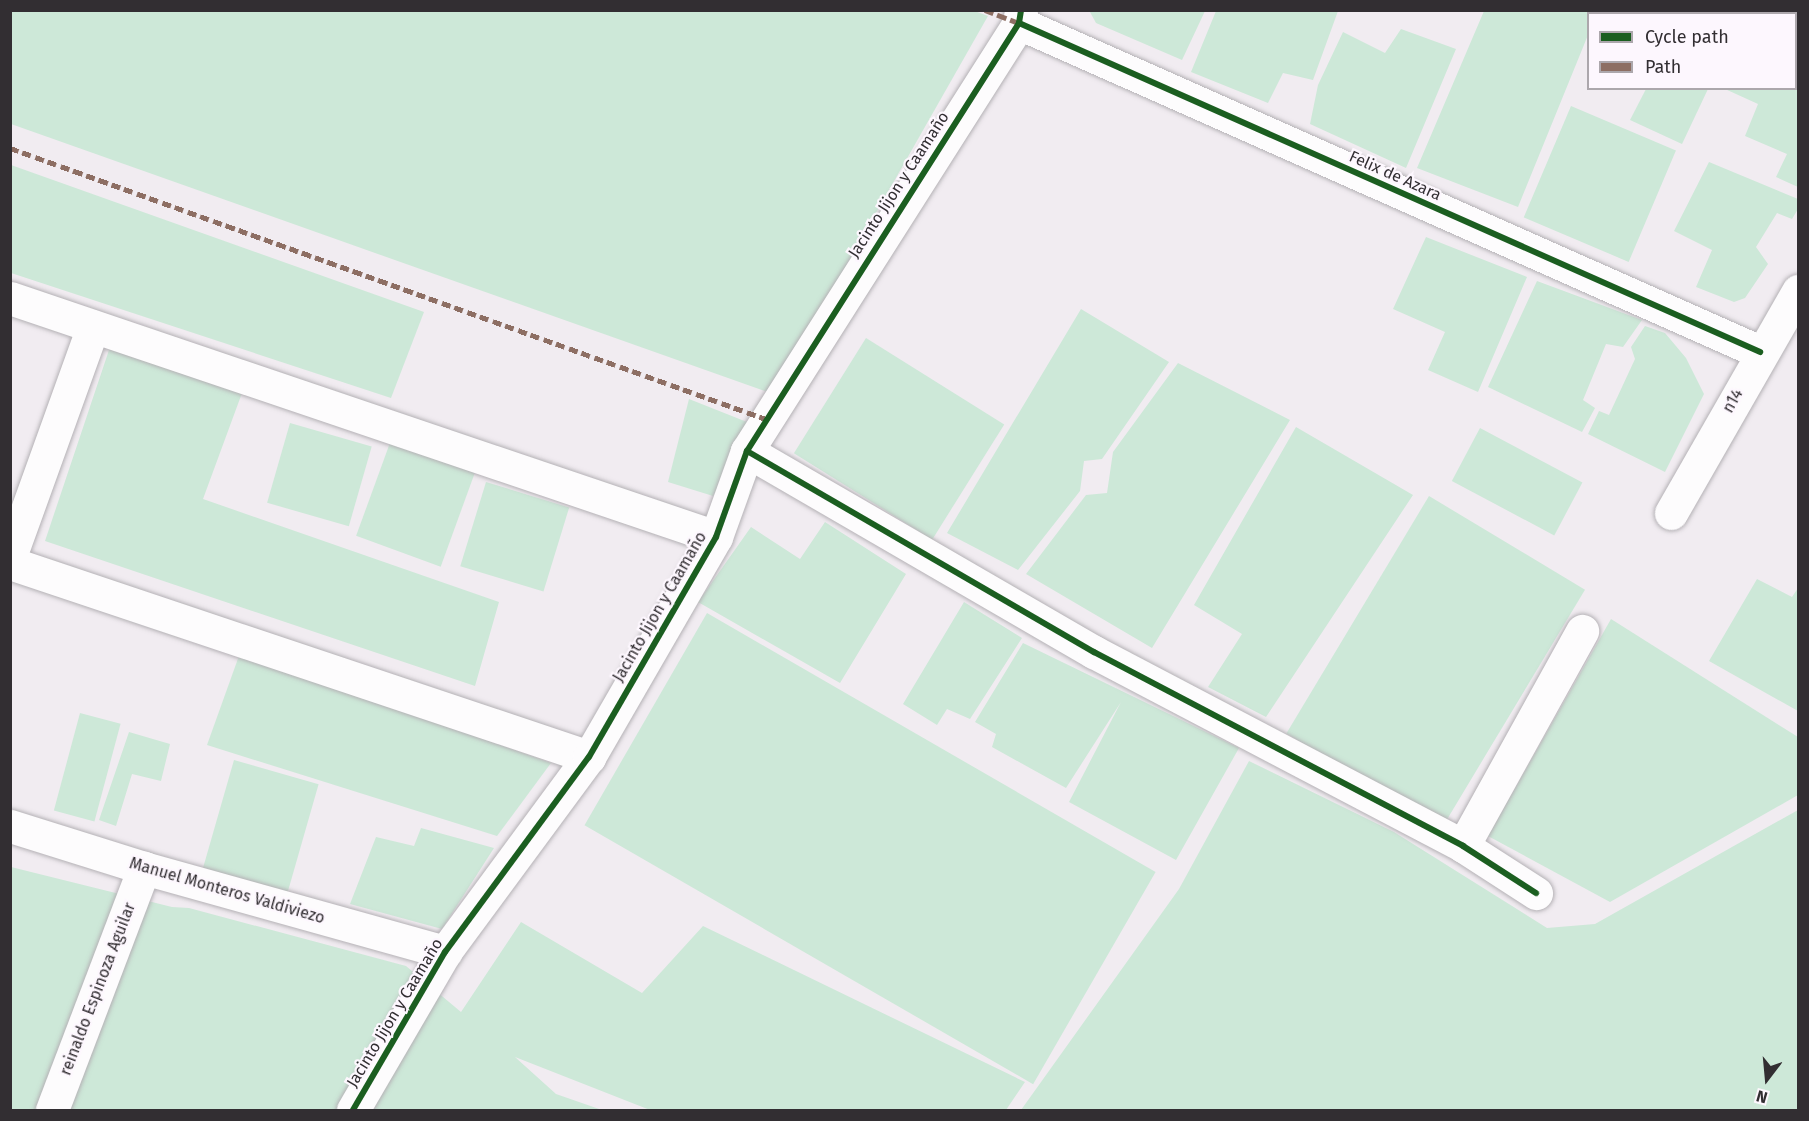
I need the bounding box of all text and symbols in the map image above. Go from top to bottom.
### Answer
legend [1587,12,1797,90]
text: Cycle path [1645,26,1729,48]
text: Path [1645,56,1681,78]
street label: Jacinto Jijon y Caamaño [845,108,953,262]
street label: Felix de Azara [1346,147,1444,205]
street label: n14 [1719,386,1747,416]
street label: Jacinto Jijon y Caamaño [609,528,711,686]
street label: Manuel Monteros Valdiviezo [127,854,327,928]
street label: reinaldo Espinoza Aguilar [56,900,140,1078]
street label: Jacinto Jijon y Caamaño [343,935,447,1091]
north arrow [1737,1049,1797,1109]
text: N [1754,1086,1770,1107]

